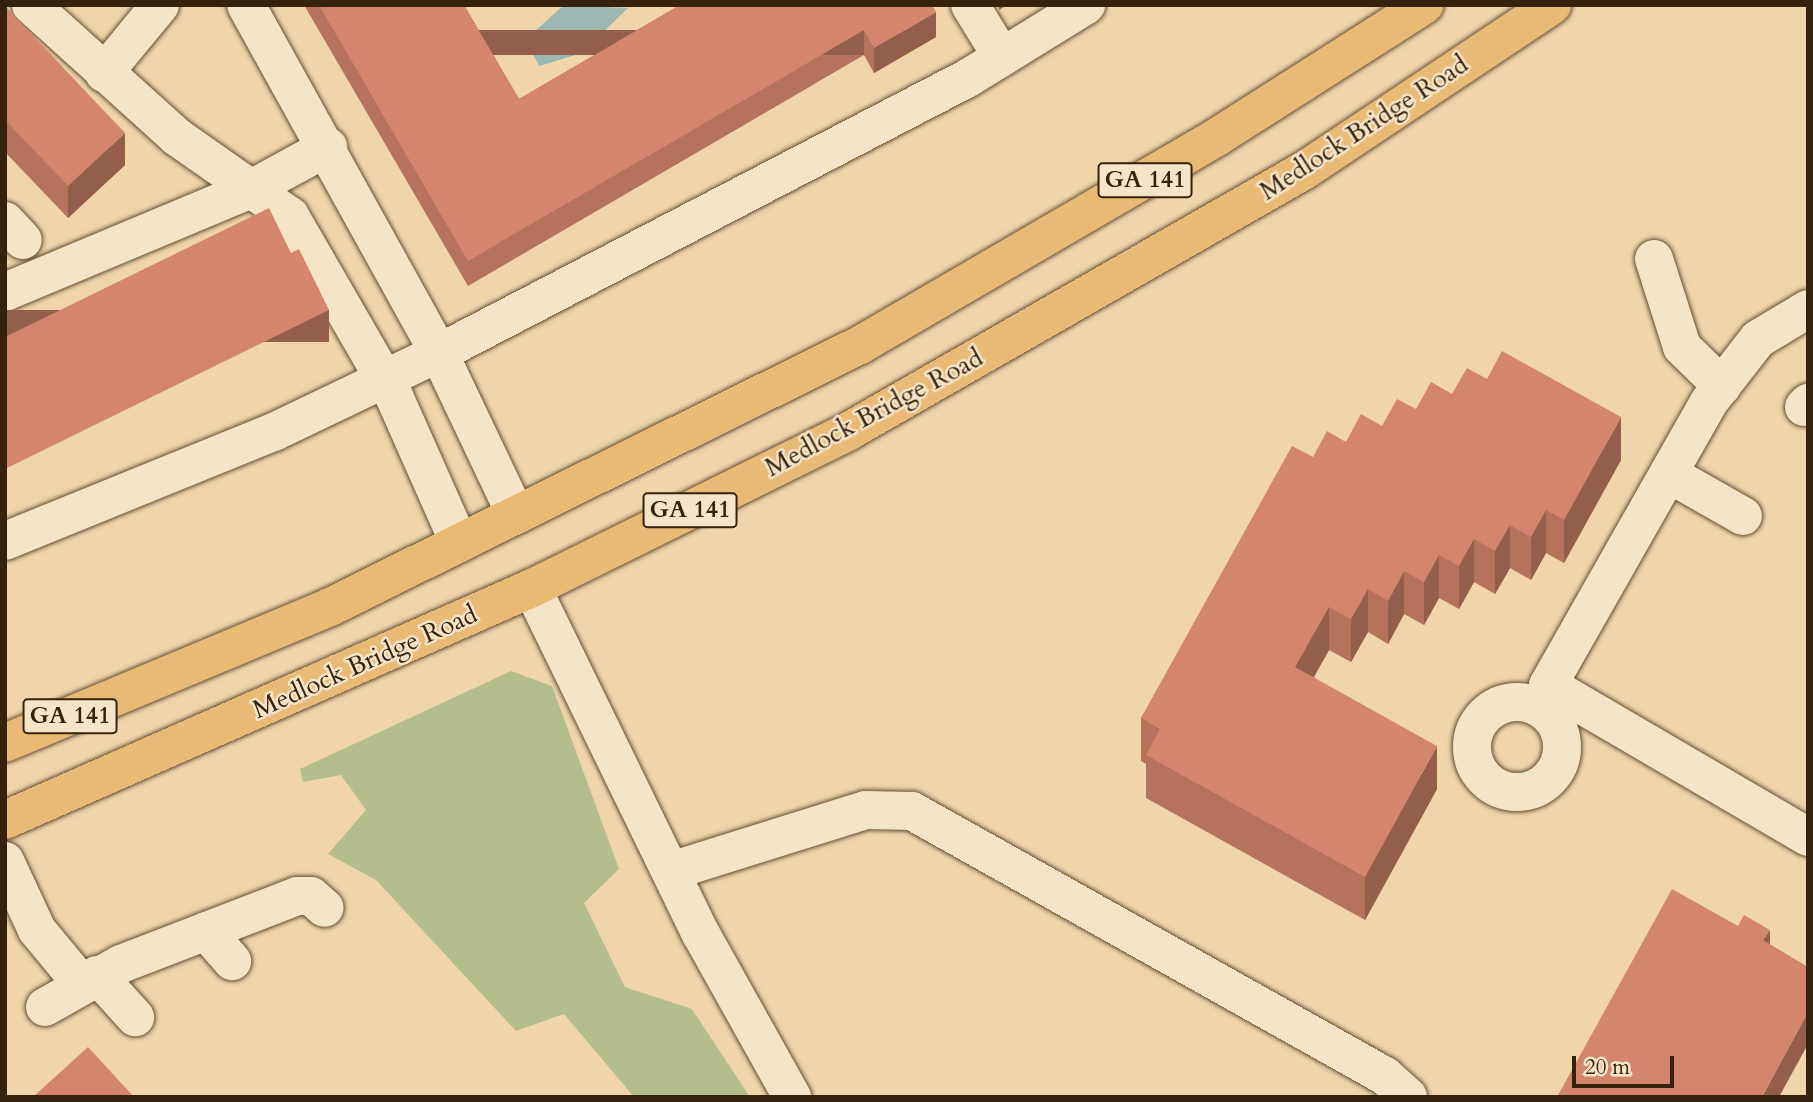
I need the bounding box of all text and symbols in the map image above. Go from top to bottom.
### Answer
street label: Medlock Bridge Road [1254,49,1474,207]
road number: GA 141 [1096,160,1194,200]
street label: Medlock Bridge Road [760,342,988,484]
road number: GA 141 [641,490,739,530]
street label: Medlock Bridge Road [248,598,482,726]
road number: GA 141 [21,696,119,736]
scale bar [1575,1042,1676,1086]
text: 20 m [1585,1053,1630,1082]

